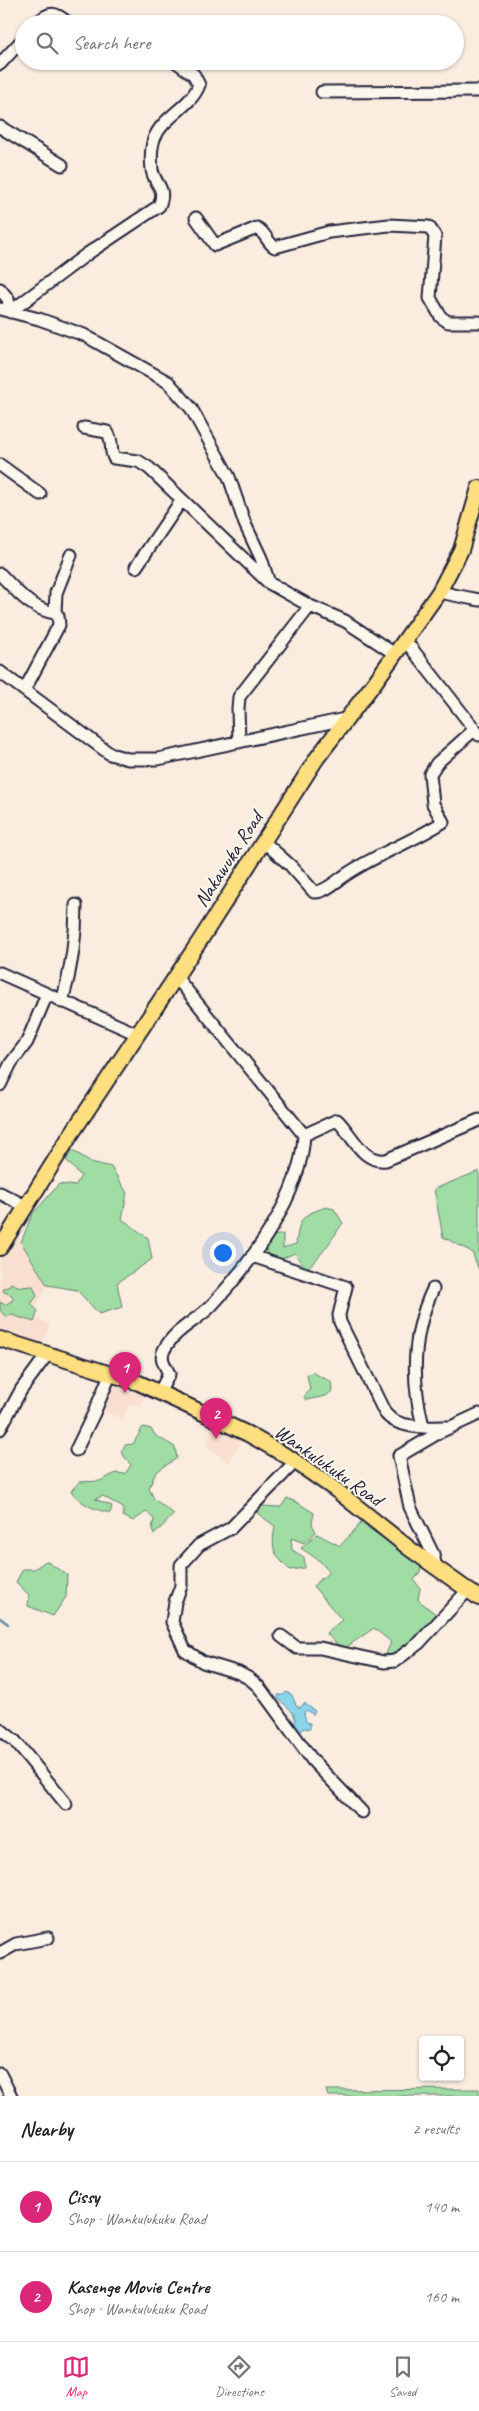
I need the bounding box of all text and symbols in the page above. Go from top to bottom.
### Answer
search box [15,15,464,70]
icon: search [33,29,61,57]
text: Search here [73,31,150,55]
street label: Nakawuka Road [188,804,270,912]
your location [210,1240,236,1266]
pin: 1 [109,1352,141,1393]
pin: 2 [200,1398,232,1439]
street label: Wankulukuku Road [270,1419,390,1514]
map controls [419,2036,464,2081]
button: locate [419,2036,464,2081]
text: Nearby [20,2116,73,2142]
text: 2 results [412,2119,459,2139]
text: Cissy [67,2185,100,2209]
text: 1 [32,2197,40,2217]
text: 140 m [425,2197,459,2217]
text: Shop · Wankulukuku Road [67,2209,206,2229]
text: Kasenge Movie Centre [67,2275,210,2299]
text: 2 [32,2287,40,2307]
text: 160 m [425,2287,459,2307]
text: Shop · Wankulukuku Road [67,2299,206,2319]
tab: Map [62,2353,90,2400]
tab: Directions [215,2353,264,2400]
tab: Saved [389,2353,417,2400]

